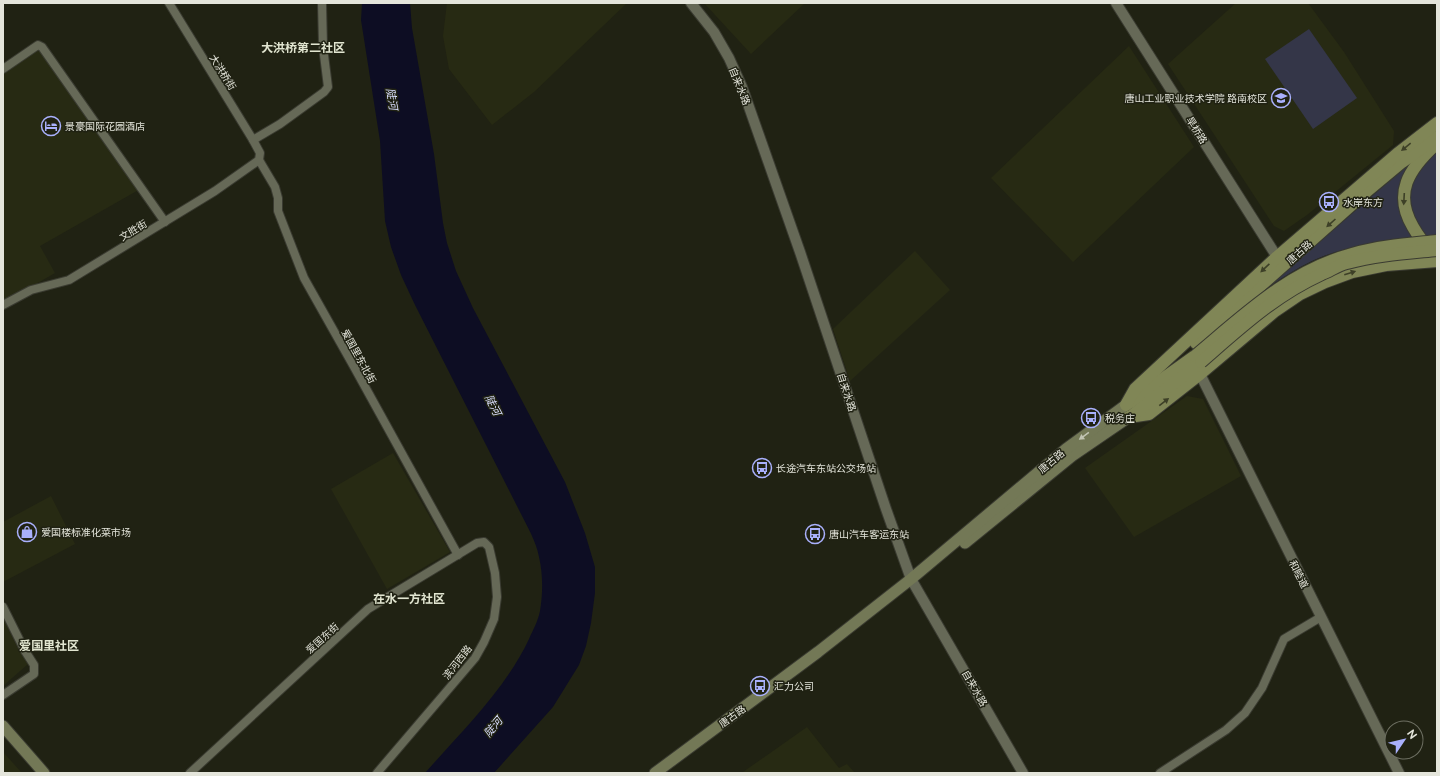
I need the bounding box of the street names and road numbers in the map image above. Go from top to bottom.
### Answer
street label: 大洪桥街 [207,52,238,92]
street label: 自来水路 [727,66,752,107]
street label: 旱桥路 [1184,115,1209,146]
street label: 文胜街 [118,218,149,243]
street label: 唐古路 [1285,238,1314,266]
street label: 爱国里东北街 [339,327,378,385]
street label: 自来水路 [835,371,858,413]
street label: 唐古路 [1036,448,1066,475]
street label: 和睦道 [1287,558,1310,590]
street label: 爱国东街 [304,621,341,656]
street label: 滨河西路 [441,643,474,681]
street label: 自来水路 [960,668,989,708]
street label: 唐古路 [717,703,748,730]

